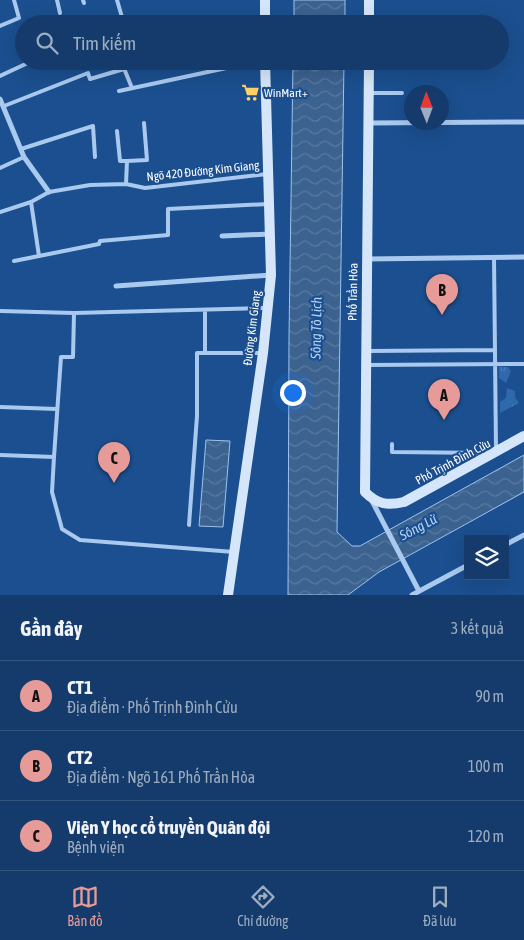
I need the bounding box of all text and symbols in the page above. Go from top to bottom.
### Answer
search box [15,15,509,70]
icon: search [33,29,61,57]
text: Tìm kiếm [73,32,136,54]
supermarket icon: WinMart+ [240,83,260,103]
north arrow [404,85,449,130]
place label: WinMart+ [264,86,308,100]
street label: Ngõ 420 Đường Kim Giang [146,158,261,184]
street label: Phố Trần Hòa [345,263,361,321]
pin: B [426,274,458,315]
street label: Đường Kim Giang [240,289,264,366]
water label: Sông Tô Lịch [307,297,325,360]
pin: A [428,379,460,420]
your location [280,380,306,406]
street label: Phố Trịnh Đình Cửu [413,436,493,488]
pin: C [98,442,130,483]
water label: Sông Lừ [396,510,440,544]
map controls [464,535,509,580]
button: layers [464,535,509,580]
text: Gần đây [20,616,82,640]
text: 3 kết quả [451,619,504,637]
text: CT1 [67,676,93,698]
text: A [32,687,40,705]
text: 90 m [475,687,504,705]
text: Địa điểm · Phố Trịnh Đình Cửu [67,698,238,716]
text: CT2 [67,746,93,768]
text: B [32,757,40,775]
text: 100 m [468,757,504,775]
text: Địa điểm · Ngõ 161 Phố Trần Hòa [67,768,255,786]
text: Viện Y học cổ truyền Quân đội [67,816,270,838]
text: C [32,827,40,845]
text: 120 m [468,827,504,845]
text: Bệnh viện [67,838,125,856]
tab: Bản đồ [67,883,103,929]
tab: Chỉ đường [237,883,288,929]
tab: Đã lưu [423,883,457,929]

